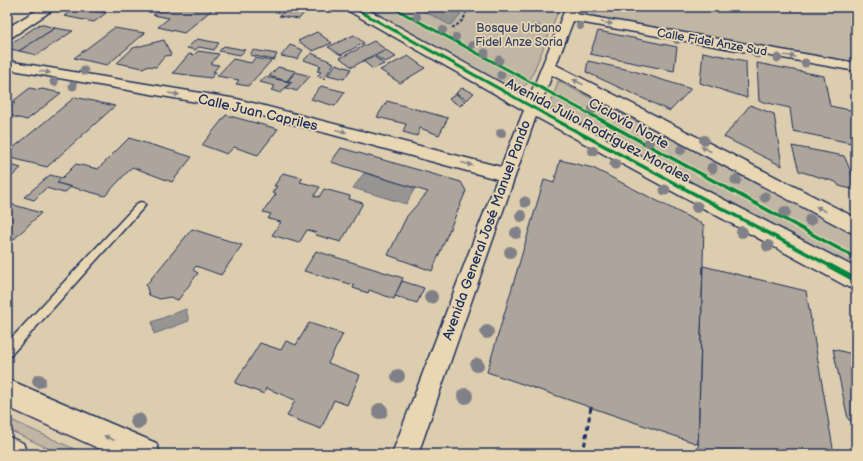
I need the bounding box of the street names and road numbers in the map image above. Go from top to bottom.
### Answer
street label: Calle Fidel Anze Sud [656,25,768,60]
street label: Avenida Julio Rodríguez Morales [503,74,693,186]
street label: Calle Juan Capriles [196,90,320,135]
street label: Ciclovía Norte [586,94,672,152]
street label: Avenida General José Manuel Pando [439,118,534,342]

